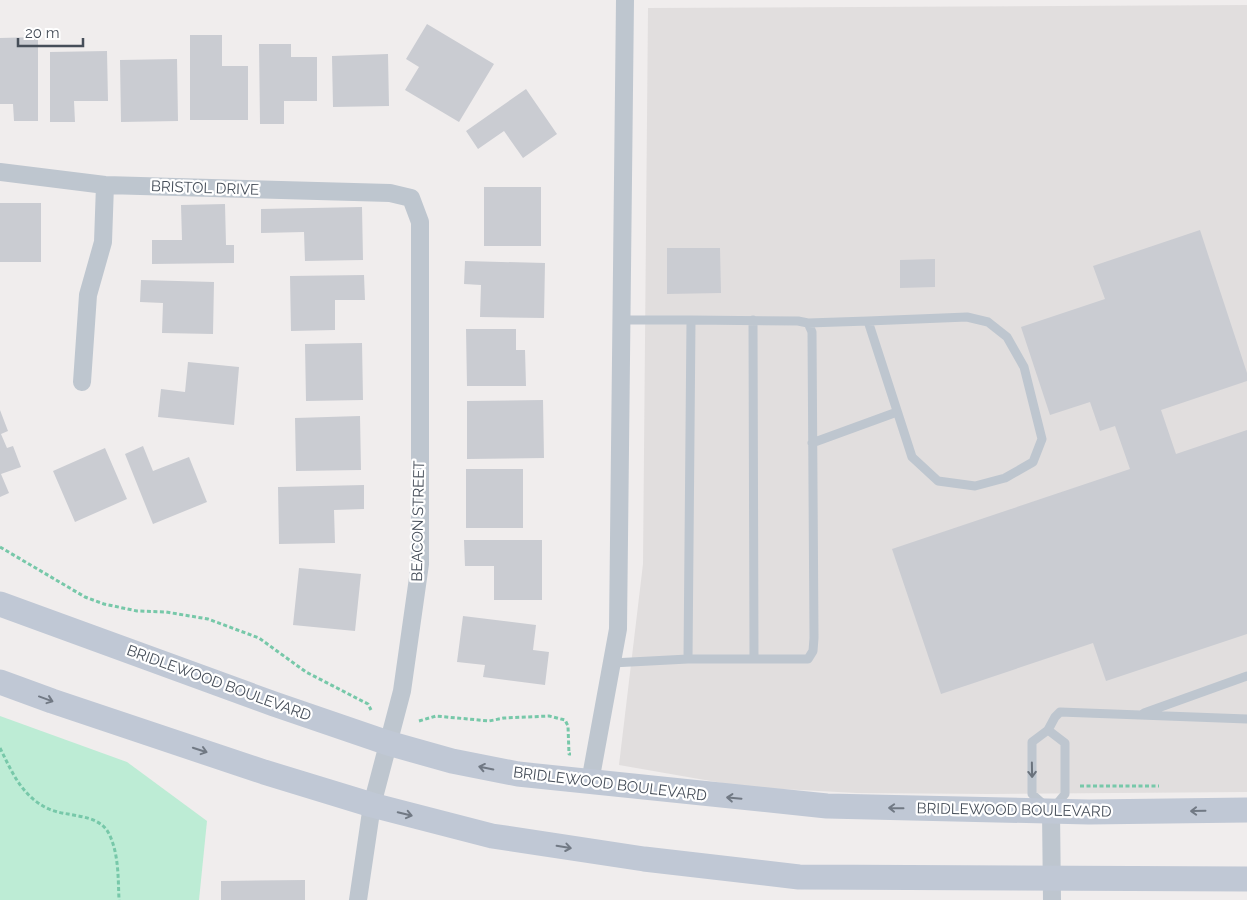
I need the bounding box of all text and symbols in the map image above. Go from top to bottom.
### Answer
scale bar [18,15,82,47]
text: 20 m [25,24,60,42]
street label: BRISTOL DRIVE [151,177,259,199]
street label: BEACON STREET [408,460,428,582]
street label: BRIDLEWOOD BOULEVARD [124,641,314,725]
one-way arrow [37,695,53,704]
one-way arrow [191,746,207,756]
one-way arrow [478,762,494,772]
one-way arrow [1027,762,1037,778]
street label: BRIDLEWOOD BOULEVARD [512,763,708,805]
one-way arrow [726,793,742,802]
street label: BRIDLEWOOD BOULEVARD [916,799,1112,821]
one-way arrow [888,803,904,813]
one-way arrow [1191,806,1207,815]
one-way arrow [397,809,413,819]
one-way arrow [556,842,572,852]

